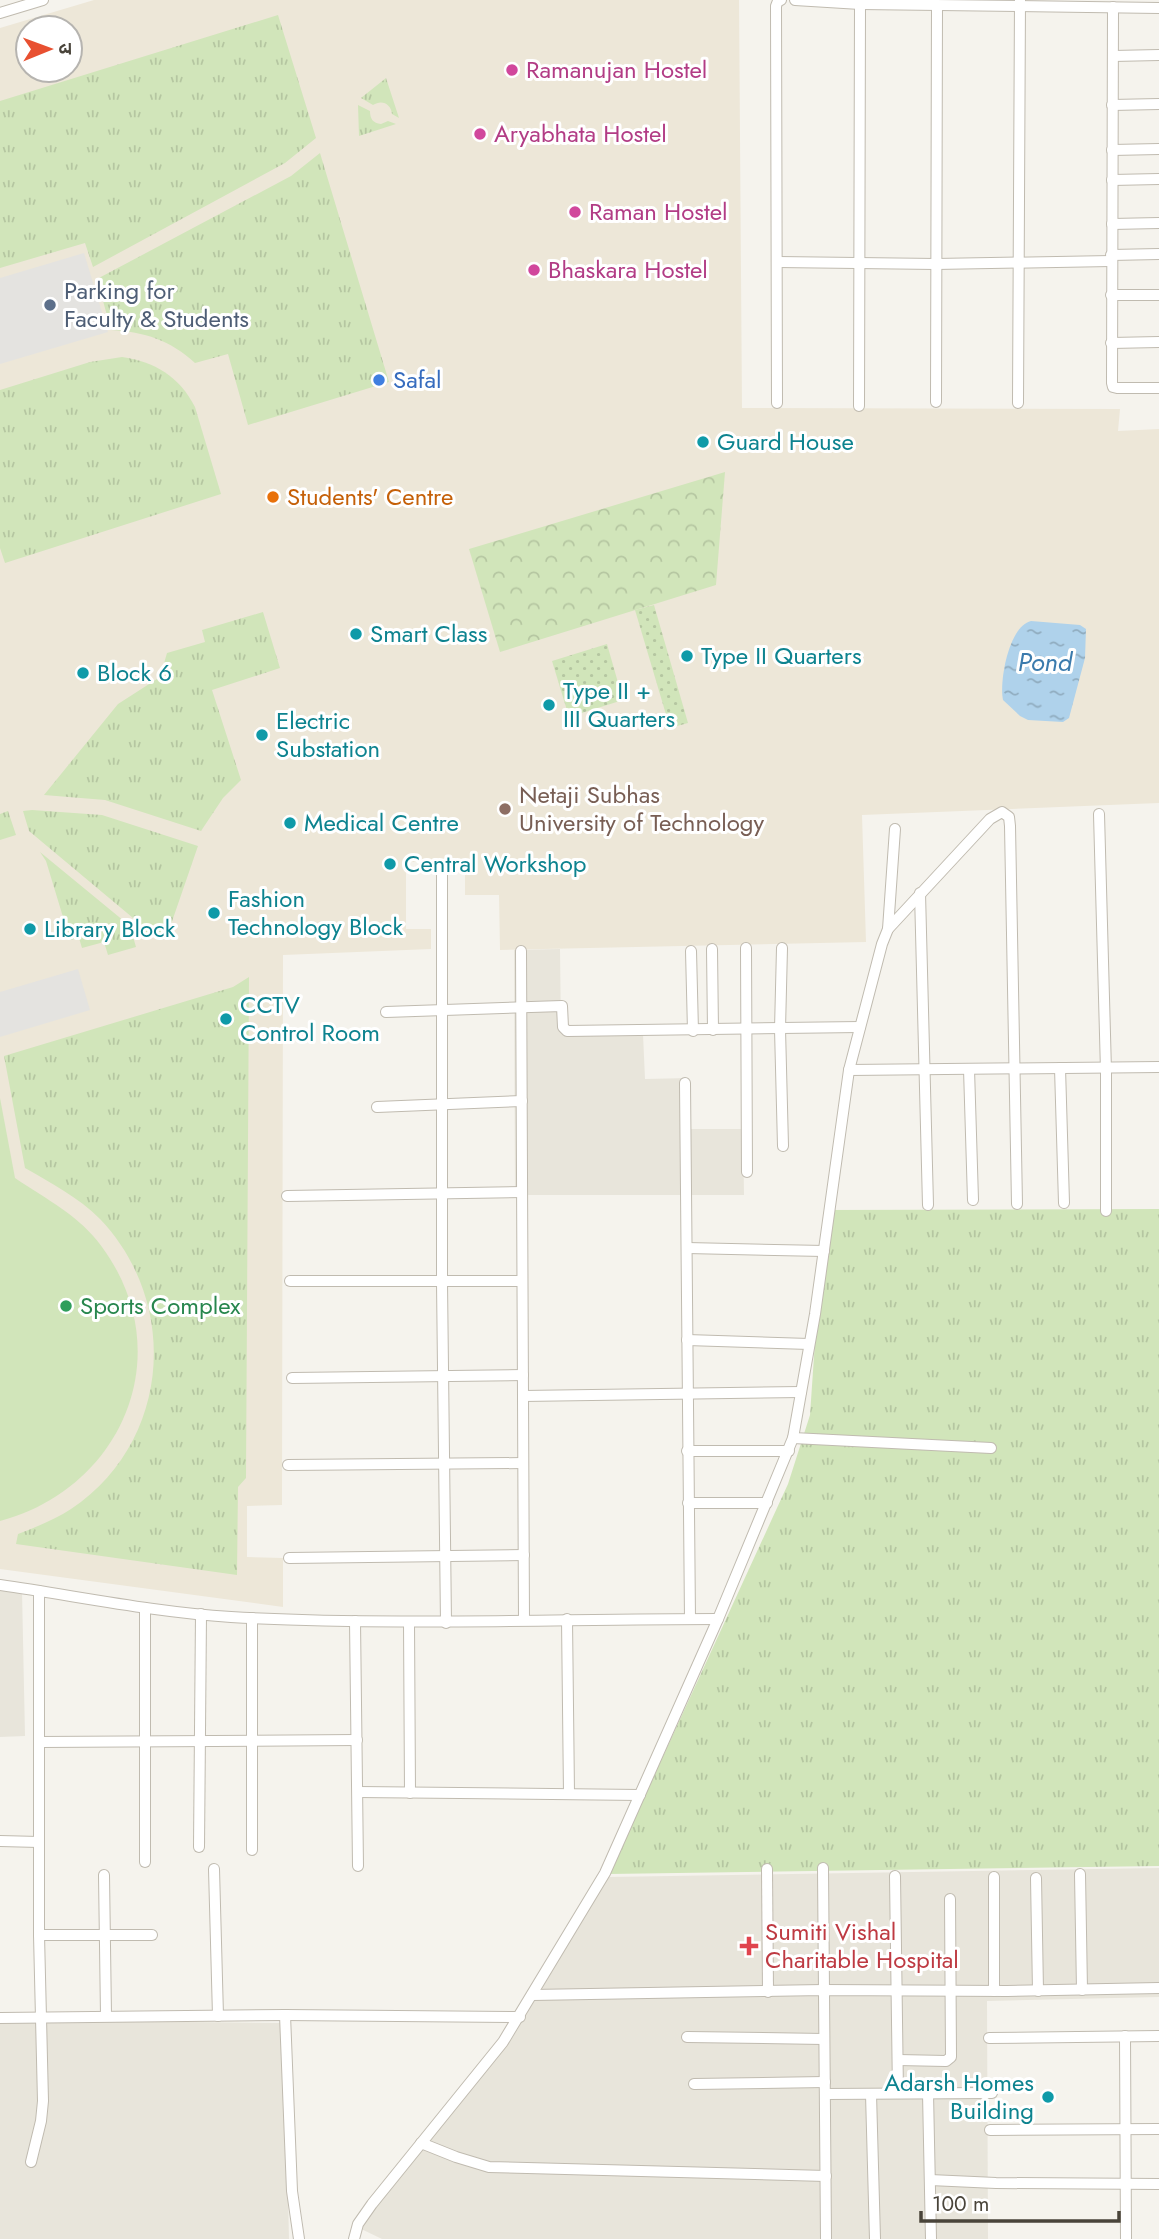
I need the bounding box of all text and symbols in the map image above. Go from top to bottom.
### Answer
north arrow [14,14,84,84]
text: उ [52,43,79,55]
place label: Ramanujan Hostel [526,52,707,87]
marker: Ramanujan Hostel [504,62,520,78]
place label: Aryabhata Hostel [494,116,667,151]
marker: Aryabhata Hostel [472,126,488,142]
place label: Raman Hostel [589,194,728,229]
marker: Raman Hostel [567,204,583,220]
place label: Bhaskara Hostel [548,252,708,287]
marker: Bhaskara Hostel [526,262,542,278]
place label: Parking for Faculty & Students [64,273,249,336]
marker: Parking for Faculty & Students [42,297,58,313]
place label: Safal [393,362,442,397]
marker: Safal [371,372,387,388]
place label: Guard House [717,424,854,459]
marker: Guard House [695,434,711,450]
place label: Students' Centre [287,479,453,514]
marker: Students' Centre [265,489,281,505]
place label: Smart Class [370,616,487,651]
marker: Smart Class [348,626,364,642]
place label: Type II Quarters [701,638,862,673]
water label: Pond [1018,643,1074,681]
marker: Type II Quarters [679,648,695,664]
place label: Block 6 [97,655,172,690]
marker: Block 6 [75,665,91,681]
place label: Type II + III Quarters [563,673,675,736]
marker: Type II + III Quarters [541,697,557,713]
place label: Electric Substation [276,703,380,766]
marker: Electric Substation [254,727,270,743]
place label: Netaji Subhas University of Technology [519,777,764,840]
marker: Netaji Subhas University of Technology [497,801,513,817]
place label: Medical Centre [304,805,459,840]
marker: Medical Centre [282,815,298,831]
place label: Central Workshop [404,846,586,881]
marker: Central Workshop [382,856,398,872]
place label: Fashion Technology Block [228,881,403,944]
marker: Fashion Technology Block [206,905,222,921]
place label: Library Block [44,911,176,946]
marker: Library Block [22,921,38,937]
place label: CCTV Control Room [240,987,380,1050]
marker: CCTV Control Room [218,1011,234,1027]
place label: Sports Complex [80,1288,241,1323]
marker: Sports Complex [58,1298,74,1314]
place label: Sumiti Vishal Charitable Hospital [765,1914,959,1977]
marker: Sumiti Vishal Charitable Hospital [739,1936,759,1956]
place label: Adarsh Homes Building [884,2065,1034,2128]
marker: Adarsh Homes Building [1040,2089,1056,2105]
scale bar [921,2180,1119,2224]
text: 100 m [932,2189,989,2219]

